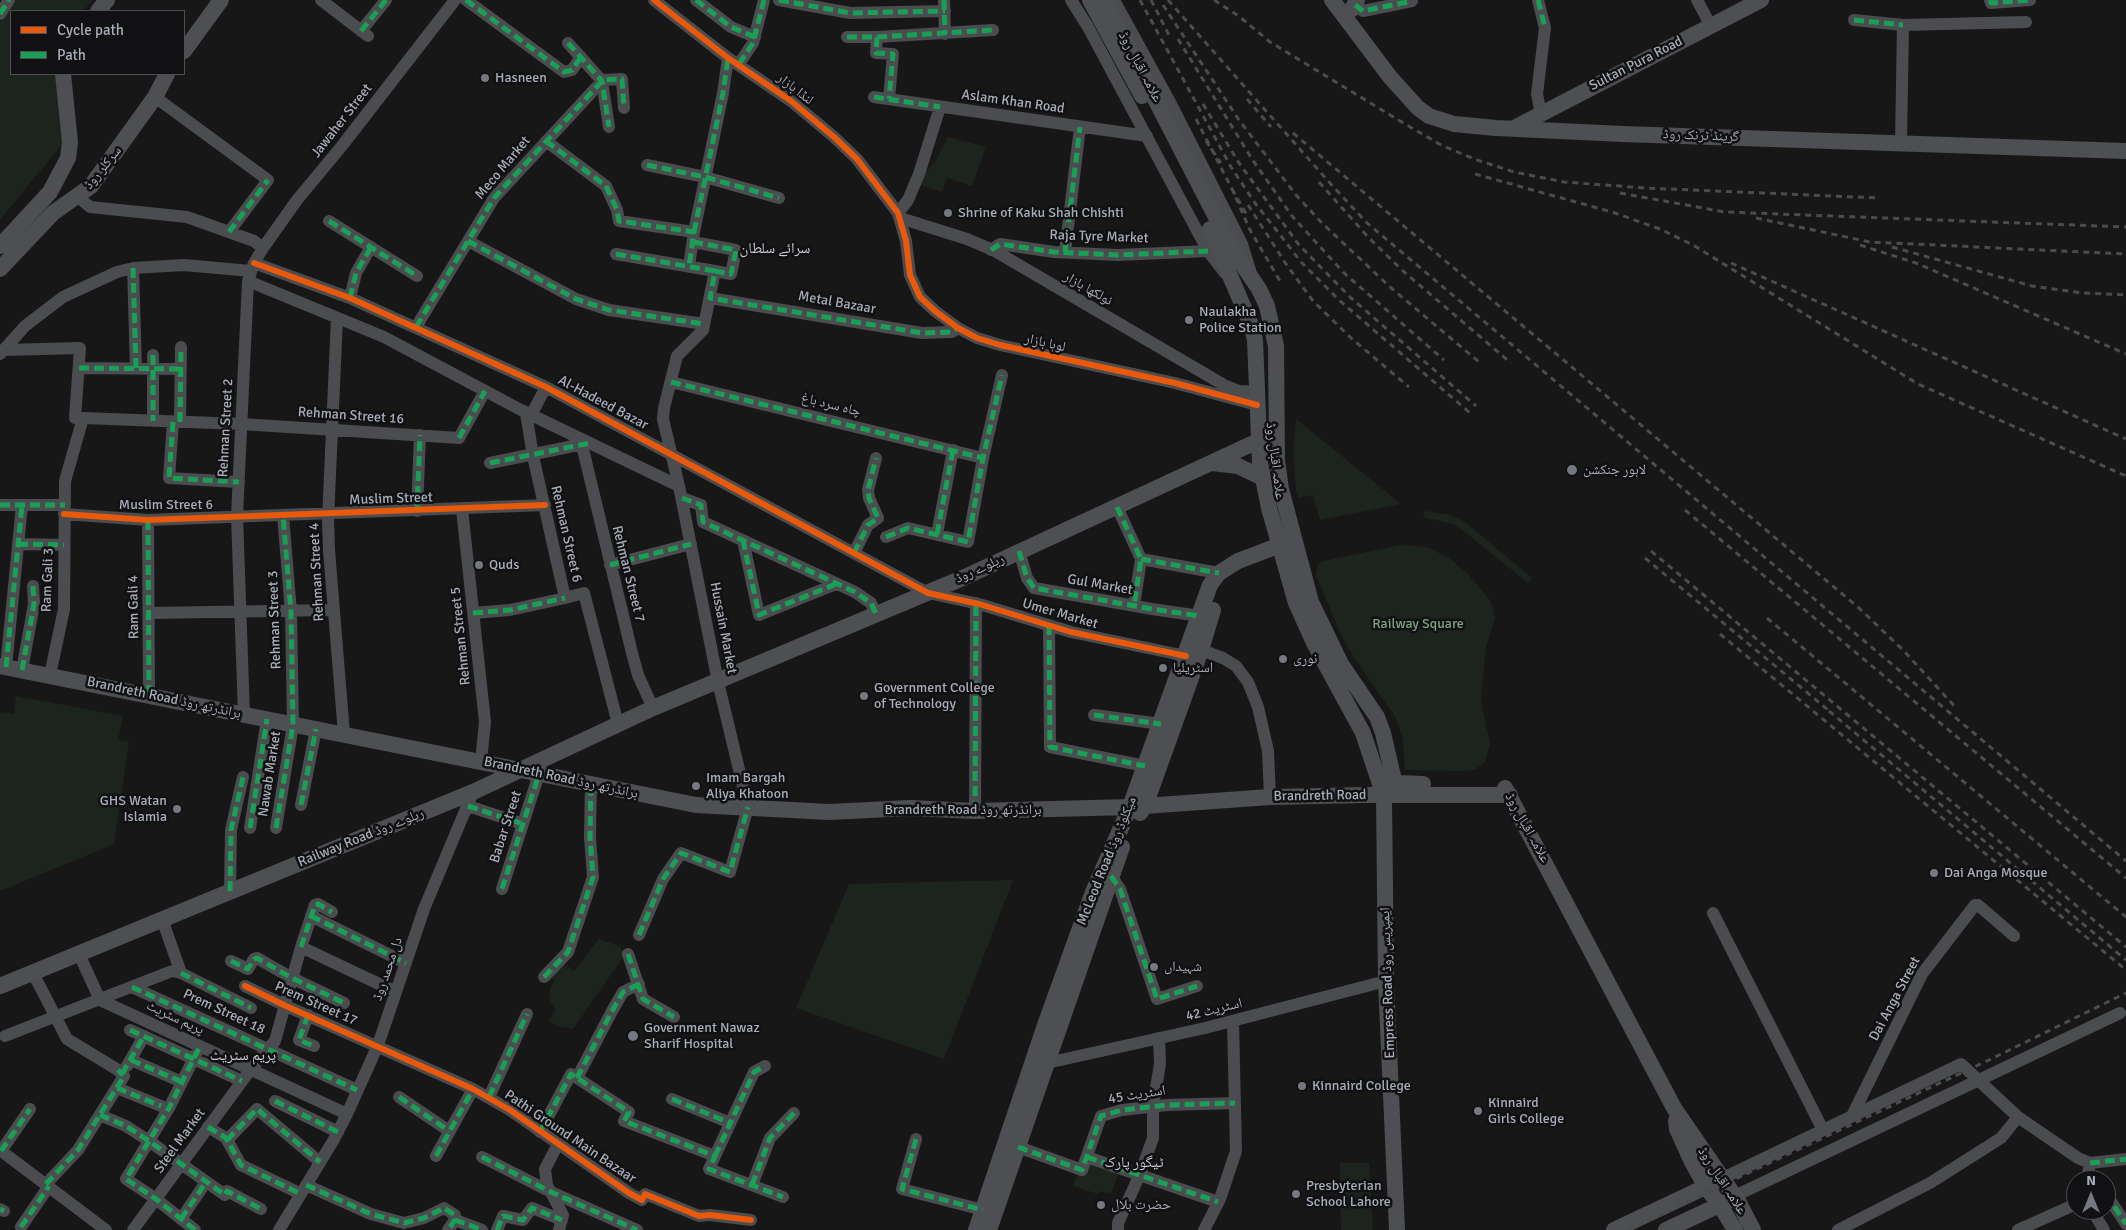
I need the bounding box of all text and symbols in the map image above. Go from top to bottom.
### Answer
legend [10,10,185,75]
text: Cycle path [57,21,124,39]
street label: علامہ اقبال روڈ [1114,29,1166,105]
street label: Sultan Pura Road [1586,33,1686,95]
text: Path [57,46,86,64]
place label: Hasneen [495,70,547,86]
street label: لنڈا بازار [773,70,817,108]
marker: Hasneen [479,72,491,84]
street label: Jawaher Street [308,81,376,161]
street label: Aslam Khan Road [960,86,1066,118]
street label: گرینڈ ٹرنک روڈ [1663,126,1739,146]
street label: Meco Market [472,133,534,203]
street label: سرکلر روڈ [81,143,125,193]
place label: Shrine of Kaku Shah Chishti [958,205,1124,221]
marker: Shrine of Kaku Shah Chishti [942,207,954,219]
street label: Raja Tyre Market [1049,227,1149,247]
district label: سرائے سلطان [740,240,810,258]
street label: نولکھا بازار [1061,268,1115,310]
street label: Metal Bazaar [797,288,877,318]
place label: Naulakha Police Station [1199,304,1282,336]
marker: Naulakha Police Station [1183,314,1195,326]
street label: لوہا بازار [1023,330,1067,356]
street label: Al-Hadeed Bazar [555,372,651,434]
street label: Rehman Street 2 [215,378,237,478]
street label: چاہ سرد باغ [799,389,863,421]
street label: Rehman Street 16 [297,404,405,428]
street label: علامہ اقبال روڈ [1262,421,1288,501]
place label: لاہور جنکشن [1583,462,1646,478]
marker: لاہور جنکشن [1565,463,1579,477]
street label: Rehman Street 6 [547,484,585,584]
street label: Muslim Street [349,489,433,509]
street label: Muslim Street 6 [119,497,213,513]
street label: Rehman Street 4 [306,522,328,622]
street label: Rehman Street 7 [608,524,648,624]
street label: Ram Gali 3 [38,548,58,612]
street label: ریلوے روڈ [953,551,1007,587]
place label: Quds [489,557,519,573]
marker: Quds [473,559,485,571]
street label: Rehman Street 3 [265,570,285,670]
street label: Gul Market [1066,571,1134,599]
street label: Ram Gali 4 [125,575,143,639]
street label: Hussain Market [706,581,740,675]
street label: Rehman Street 5 [447,586,475,686]
street label: Umer Market [1020,595,1100,633]
park label: Railway Square [1372,616,1464,632]
place label: نوری [1293,651,1317,667]
marker: نوری [1277,653,1289,665]
place label: اسٹریلیا [1173,660,1213,676]
marker: اسٹریلیا [1157,662,1169,674]
street label: Brandreth Road برانڈرتھ روڈ [85,673,243,723]
place label: Government College of Technology [874,680,995,712]
marker: Government College of Technology [858,690,870,702]
street label: Nawab Market [255,730,285,818]
street label: Brandreth Road برانڈرتھ روڈ [482,753,640,803]
place label: Imam Bargah Aliya Khatoon [706,770,789,802]
marker: Imam Bargah Aliya Khatoon [690,780,702,792]
street label: Brandreth Road [1273,787,1367,805]
street label: Babar Street [486,789,526,865]
street label: علامہ اقبال روڈ [1501,790,1553,866]
place label: GHS Watan Islamia [100,793,167,826]
street label: McLeod Road میکلوڈ روڈ [1074,794,1140,928]
street label: Brandreth Road برانڈرتھ روڈ [884,802,1042,818]
marker: GHS Watan Islamia [171,803,183,815]
street label: Railway Road ریلوے روڈ [295,805,427,871]
place label: Dai Anga Mosque [1944,865,2047,881]
marker: Dai Anga Mosque [1928,867,1940,879]
street label: Empress Road ایمپریس روڈ [1377,907,1399,1059]
street label: دل محمد روڈ [369,935,407,1003]
street label: Dai Anga Street [1866,954,1924,1044]
place label: شہیداں [1164,959,1202,975]
marker: شہیداں [1148,961,1160,973]
street label: Prem Street 17 [272,978,360,1030]
street label: Prem Street 18 [180,986,268,1038]
street label: اسٹریٹ 42 [1184,995,1244,1025]
street label: پریم سٹریٹ [143,997,207,1039]
place label: Government Nawaz Sharif Hospital [644,1020,760,1052]
marker: Government Nawaz Sharif Hospital [626,1029,640,1043]
district label: پریم سٹریٹ [210,1047,276,1065]
place label: Kinnaird College [1312,1078,1411,1094]
marker: Kinnaird College [1296,1080,1308,1092]
street label: اسٹریٹ 45 [1107,1082,1167,1108]
street label: Pathi Ground Main Bazaar [501,1087,639,1187]
place label: Kinnaird Girls College [1488,1095,1564,1128]
street label: Steel Market [151,1105,209,1177]
marker: Kinnaird Girls College [1472,1105,1484,1117]
street label: علامہ اقبال روڈ [1694,1144,1750,1218]
district label: ٹیگور پارک [1104,1154,1164,1172]
north arrow [2066,1170,2116,1220]
text: N [2086,1172,2096,1189]
place label: Presbyterian School Lahore [1306,1178,1391,1210]
marker: Presbyterian School Lahore [1290,1188,1302,1200]
place label: حضرت بلال [1111,1197,1171,1213]
marker: حضرت بلال [1095,1199,1107,1211]

